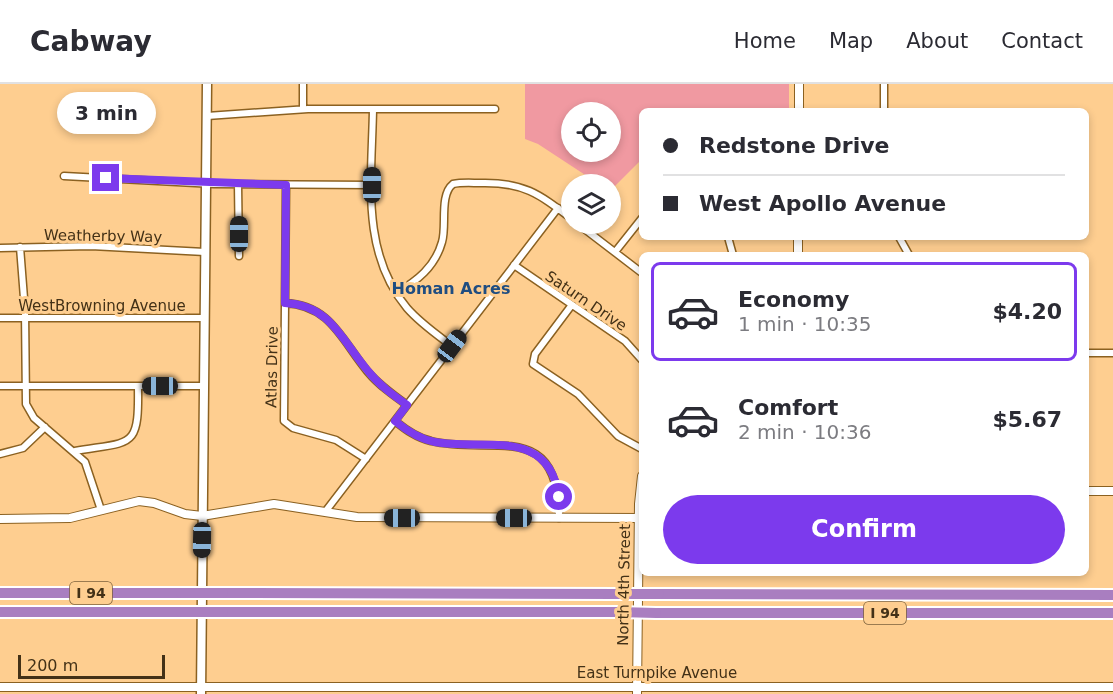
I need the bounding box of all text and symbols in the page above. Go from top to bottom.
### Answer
text: Cabway [30,25,152,58]
text: Home [734,29,796,53]
text: Map [829,29,873,53]
text: About [906,29,968,53]
text: Contact [1001,29,1083,53]
callout: 3 min [57,91,156,133]
text: 3 min [75,101,138,125]
map controls [561,102,621,234]
button: locate [561,102,621,162]
text: Redstone Drive [699,133,890,158]
route end [92,164,119,191]
car [363,167,381,203]
button: layers [561,174,621,234]
text: West Apollo Avenue [699,191,946,216]
car [230,216,248,252]
street label: Weatherby Way [44,226,162,246]
street label: Saturn Drive [542,267,630,335]
district label: Homan Acres [392,279,510,298]
icon: car [666,285,720,339]
text: Economy [738,287,849,312]
street label: WestBrowning Avenue [18,297,186,315]
text: $4.20 [992,299,1062,324]
text: 1 min · 10:35 [738,312,872,336]
street label: Atlas Drive [262,326,282,408]
car [434,326,470,366]
car [142,377,178,395]
icon: car [666,393,720,447]
text: Comfort [738,395,838,420]
text: $5.67 [992,407,1062,432]
text: 2 min · 10:36 [738,420,872,444]
route start [545,483,572,510]
button: Confirm [663,495,1065,564]
car [384,509,420,527]
car [496,509,532,527]
car [193,522,211,558]
street label: North 4th Street [614,524,634,646]
road number: I 94 [70,582,112,604]
road number: I 94 [864,602,906,624]
scale bar [18,652,165,680]
text: 200 m [27,656,78,675]
street label: East Turnpike Avenue [577,664,737,682]

